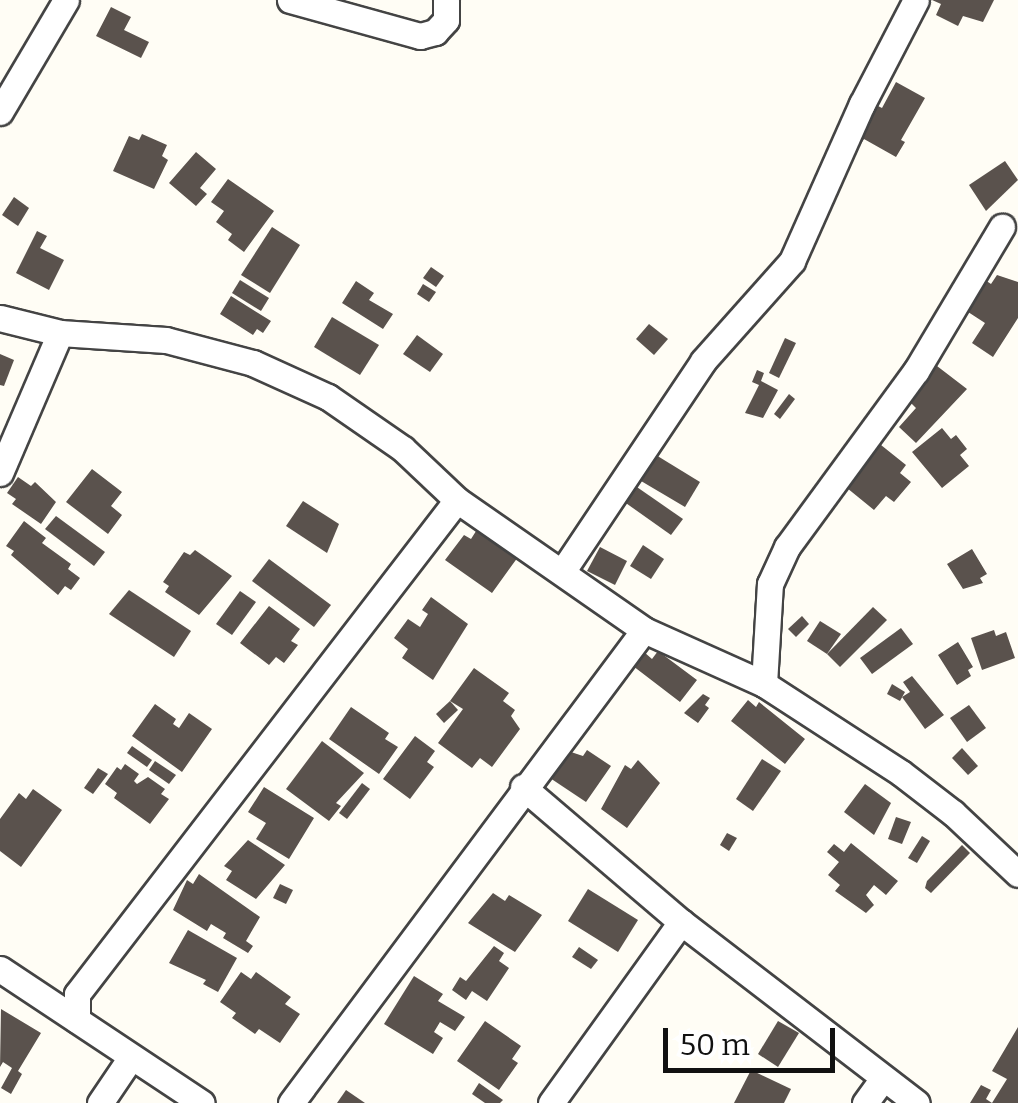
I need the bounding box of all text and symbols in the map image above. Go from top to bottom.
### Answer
scale bar [668,1008,840,1070]
text: 50 m [680,1027,750,1063]

